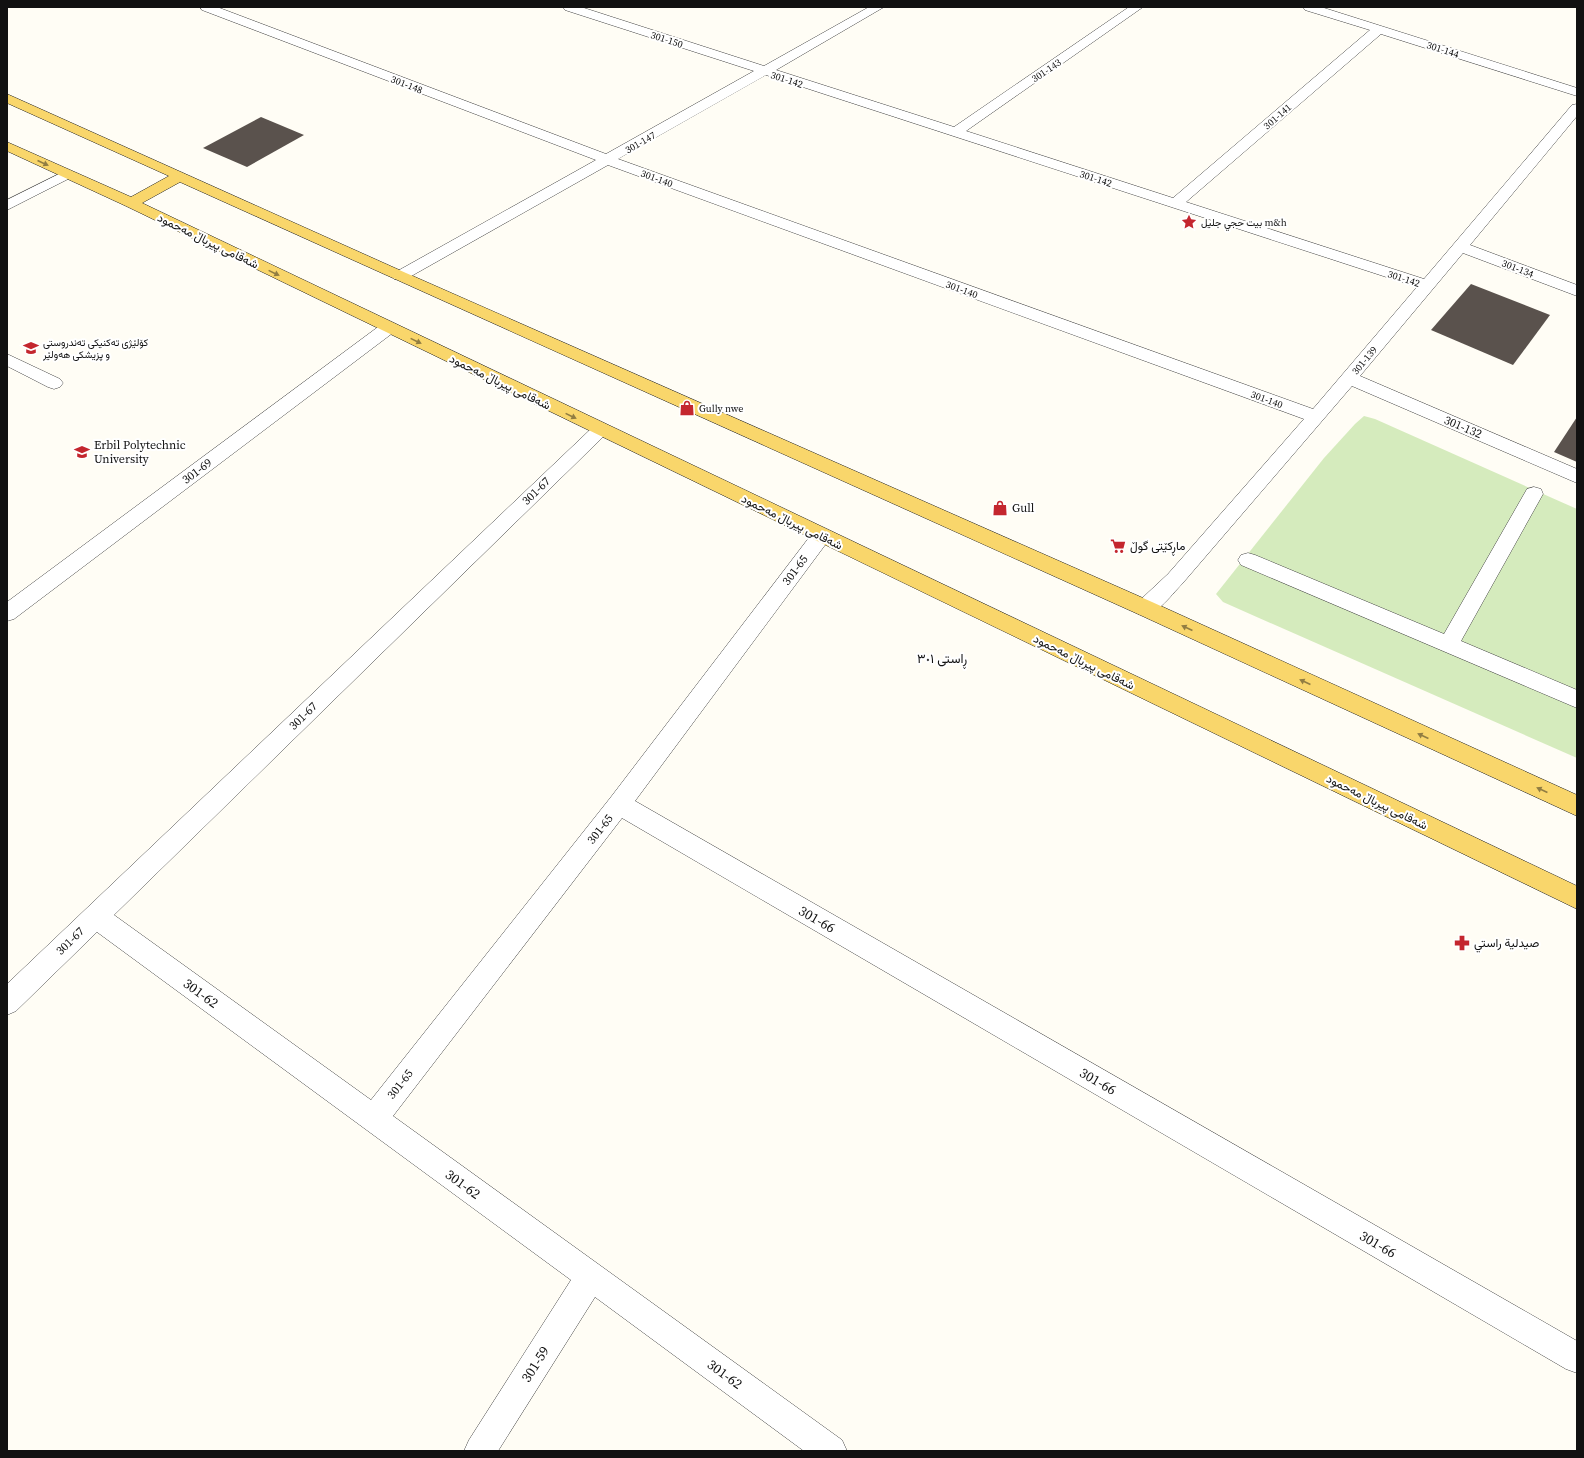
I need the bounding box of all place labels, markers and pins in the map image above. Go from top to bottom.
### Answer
place icon: بيت حجي جليل m&h [1180,213,1198,231]
place label: بيت حجي جليل m&h [1201,216,1287,231]
place label: کۆلێژی تەکنیکی تەندروستی و پزیشکی هەولێر [42,336,149,362]
school or university icon: کۆلێژی تەکنیکی تەندروستی و پزیشکی هەولێر [22,339,40,357]
shop icon: Gully nwe [678,399,696,417]
place label: Gully nwe [699,402,743,415]
place label: Erbil Polytechnic University [94,437,186,467]
school or university icon: Erbil Polytechnic University [73,443,91,461]
shop icon: Gull [991,499,1009,517]
place label: Gull [1012,500,1035,516]
supermarket icon: ماڕکێتی گوڵ [1109,537,1127,555]
place label: ماڕکێتی گوڵ [1130,538,1185,556]
pharmacy icon: صيدلية راستي [1453,934,1471,952]
place label: صيدلية راستي [1474,935,1539,953]

